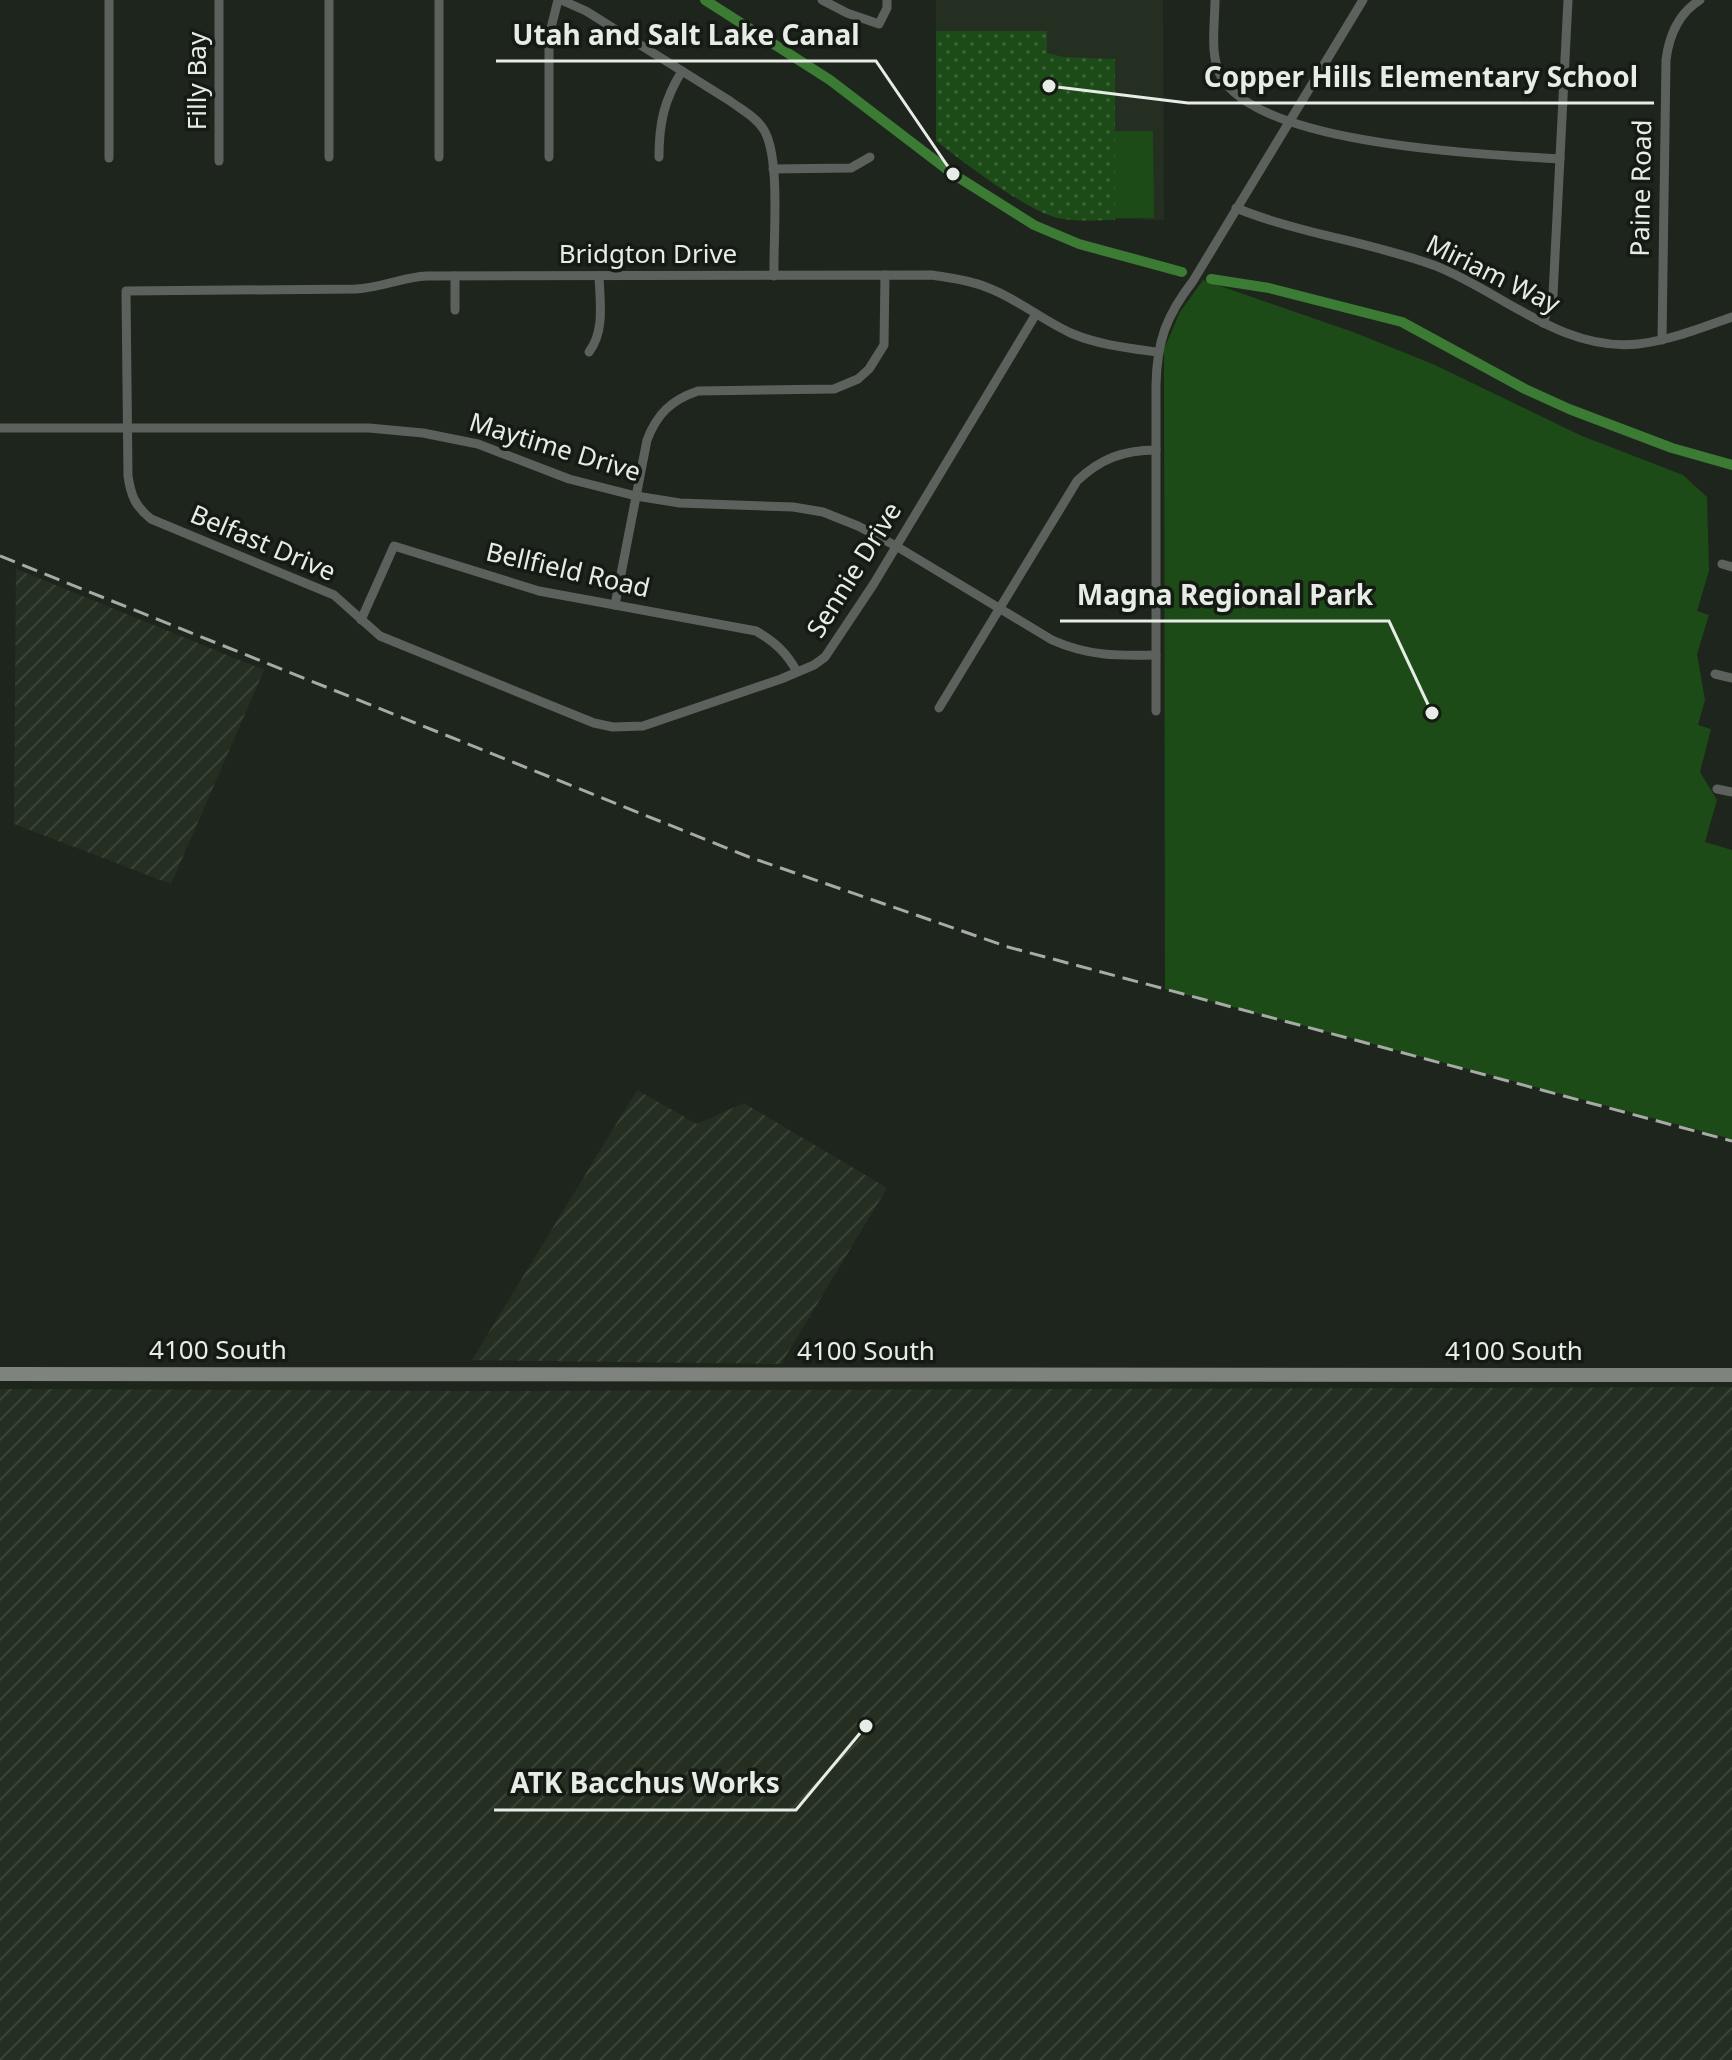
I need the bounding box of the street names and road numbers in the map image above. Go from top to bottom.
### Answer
street label: Filly Bay [178,31,214,130]
street label: Paine Road [1621,119,1659,257]
street label: Miriam Way [1420,225,1567,321]
street label: Bridgton Drive [559,235,737,271]
street label: Maytime Drive [465,403,645,489]
street label: Belfast Drive [185,495,342,589]
street label: Sennie Drive [797,495,909,644]
street label: Bellfield Road [483,533,654,605]
street label: 4100 South [149,1331,287,1367]
street label: 4100 South [797,1332,935,1368]
street label: 4100 South [1445,1332,1583,1368]

